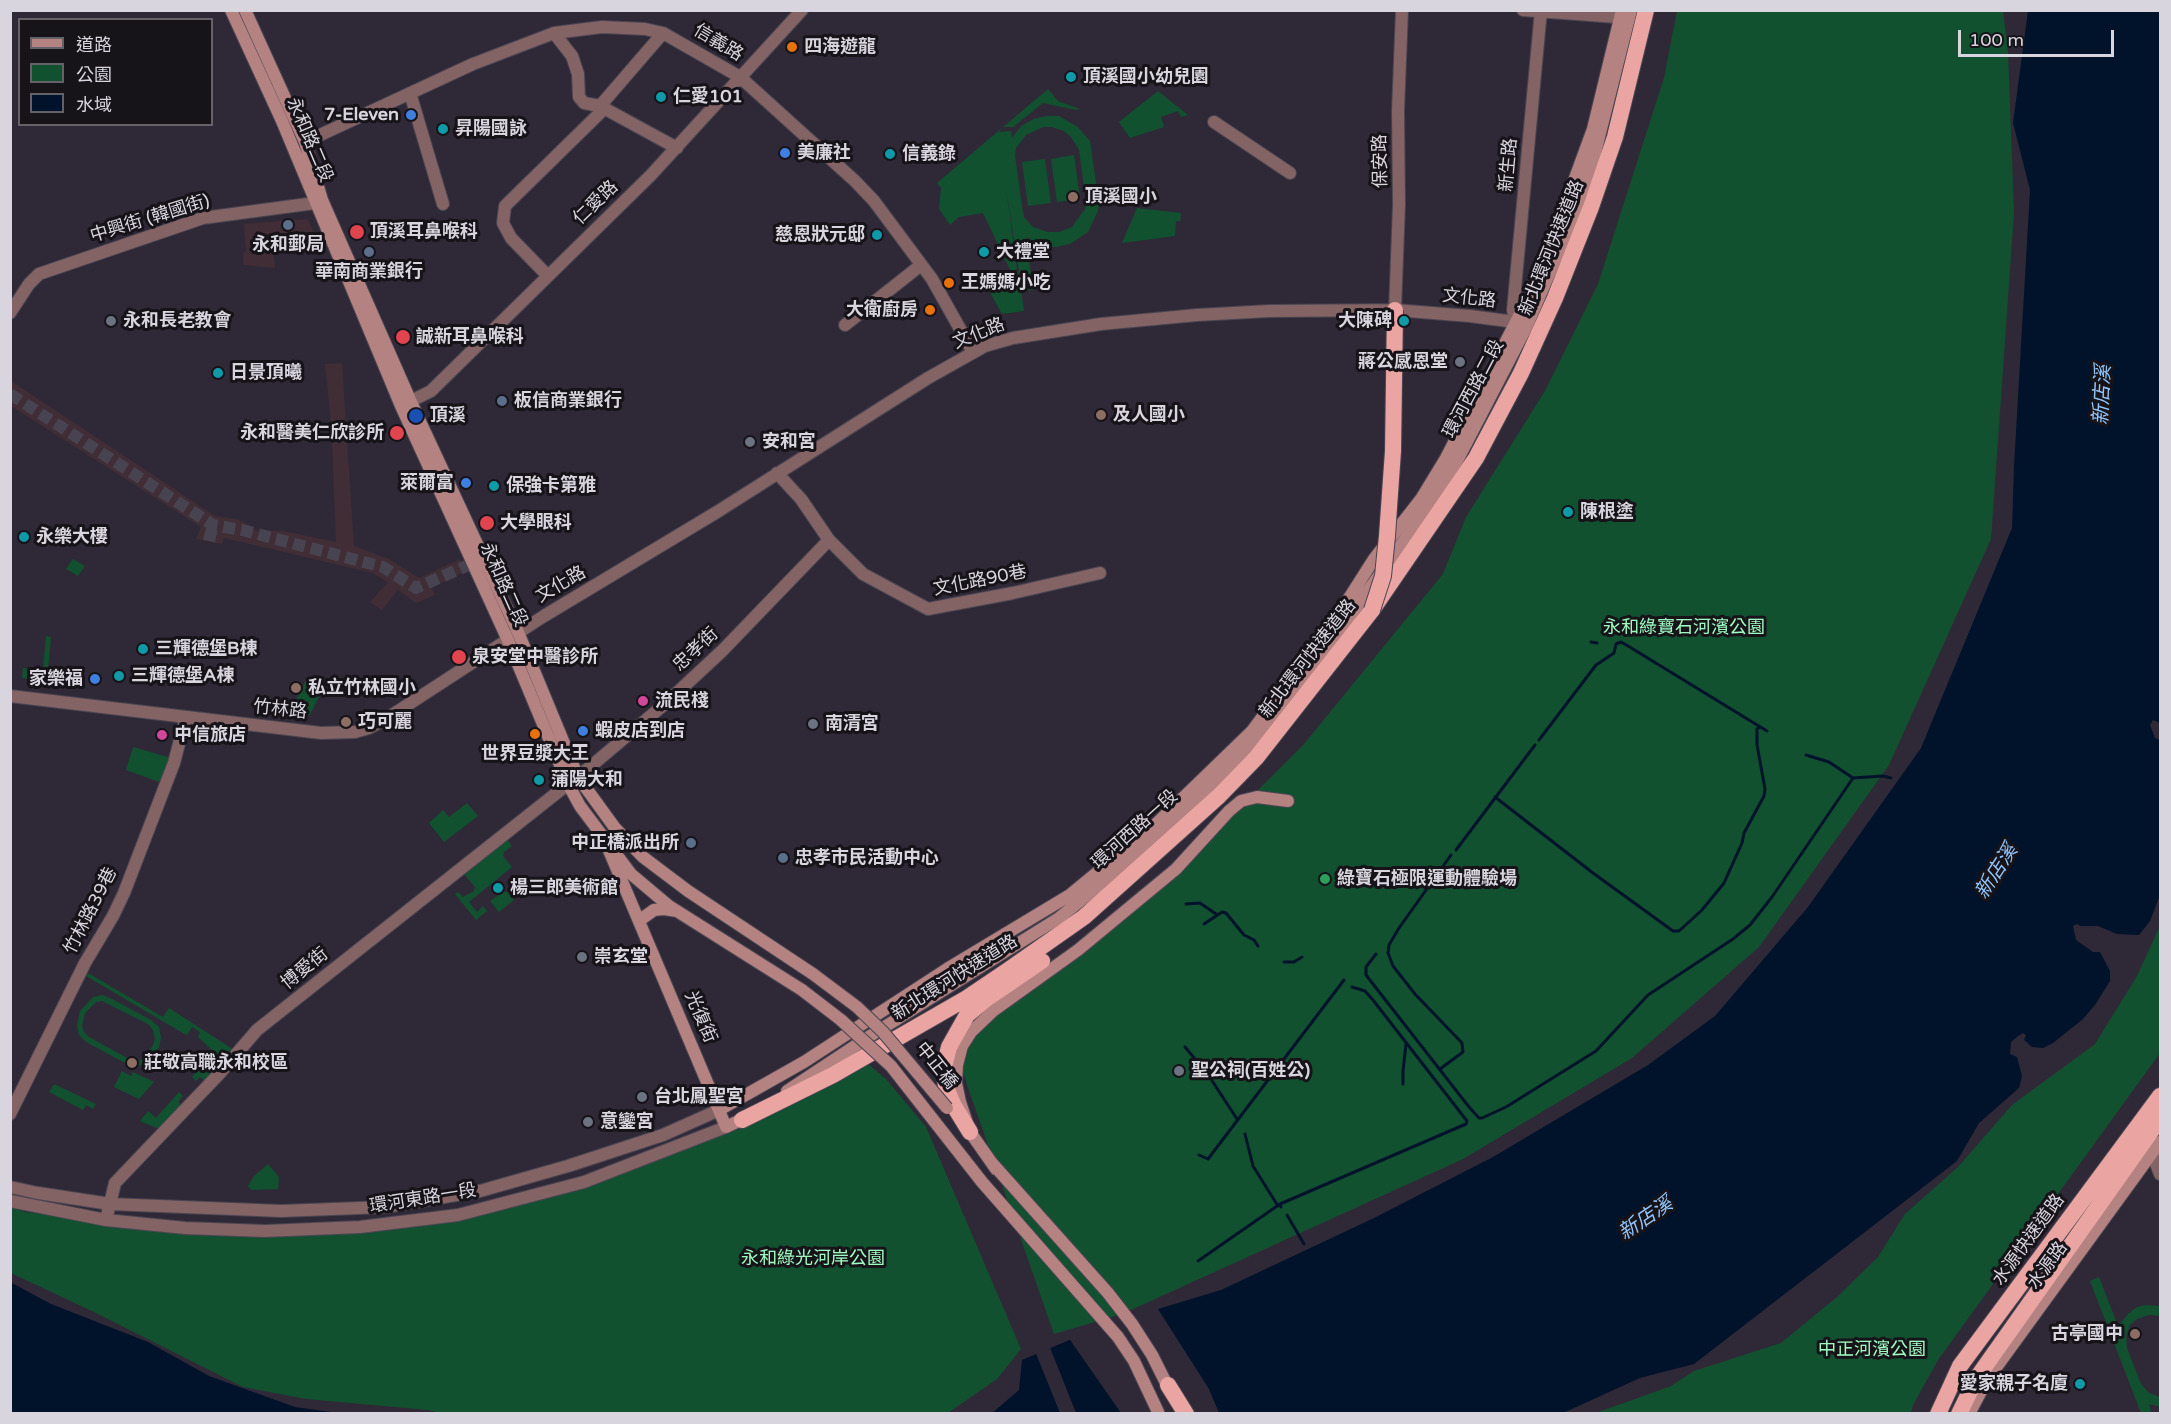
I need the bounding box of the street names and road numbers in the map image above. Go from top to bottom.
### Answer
street label: 信義路 [689,20,747,66]
street label: 永和路二段 [281,94,337,186]
street label: 保安路 [1370,134,1392,188]
street label: 新生路 [1496,137,1522,193]
street label: 仁愛路 [569,176,623,230]
street label: 新北環河快速道路 [1515,177,1589,319]
street label: 中興街 (韓國街) [88,191,212,247]
street label: 文化路 [1441,285,1497,313]
street label: 文化路 [950,314,1008,354]
street label: 環河西路二段 [1439,336,1509,442]
street label: 永和路二段 [475,539,531,631]
street label: 文化路90巷 [932,561,1028,601]
street label: 文化路 [532,562,590,608]
street label: 新北環河快速道路 [1255,596,1361,722]
street label: 忠孝街 [669,624,723,676]
street label: 竹林路 [252,696,308,724]
street label: 環河西路一段 [1088,786,1182,874]
street label: 竹林路39巷 [60,864,122,958]
street label: 新北環河快速道路 [888,931,1022,1025]
street label: 博愛街 [277,944,333,994]
street label: 光復街 [680,988,720,1046]
street label: 中正橋 [911,1038,961,1094]
street label: 環河東路一段 [368,1180,478,1218]
street label: 水源快速道路 [1989,1190,2069,1290]
street label: 水源路 [2023,1238,2073,1294]

